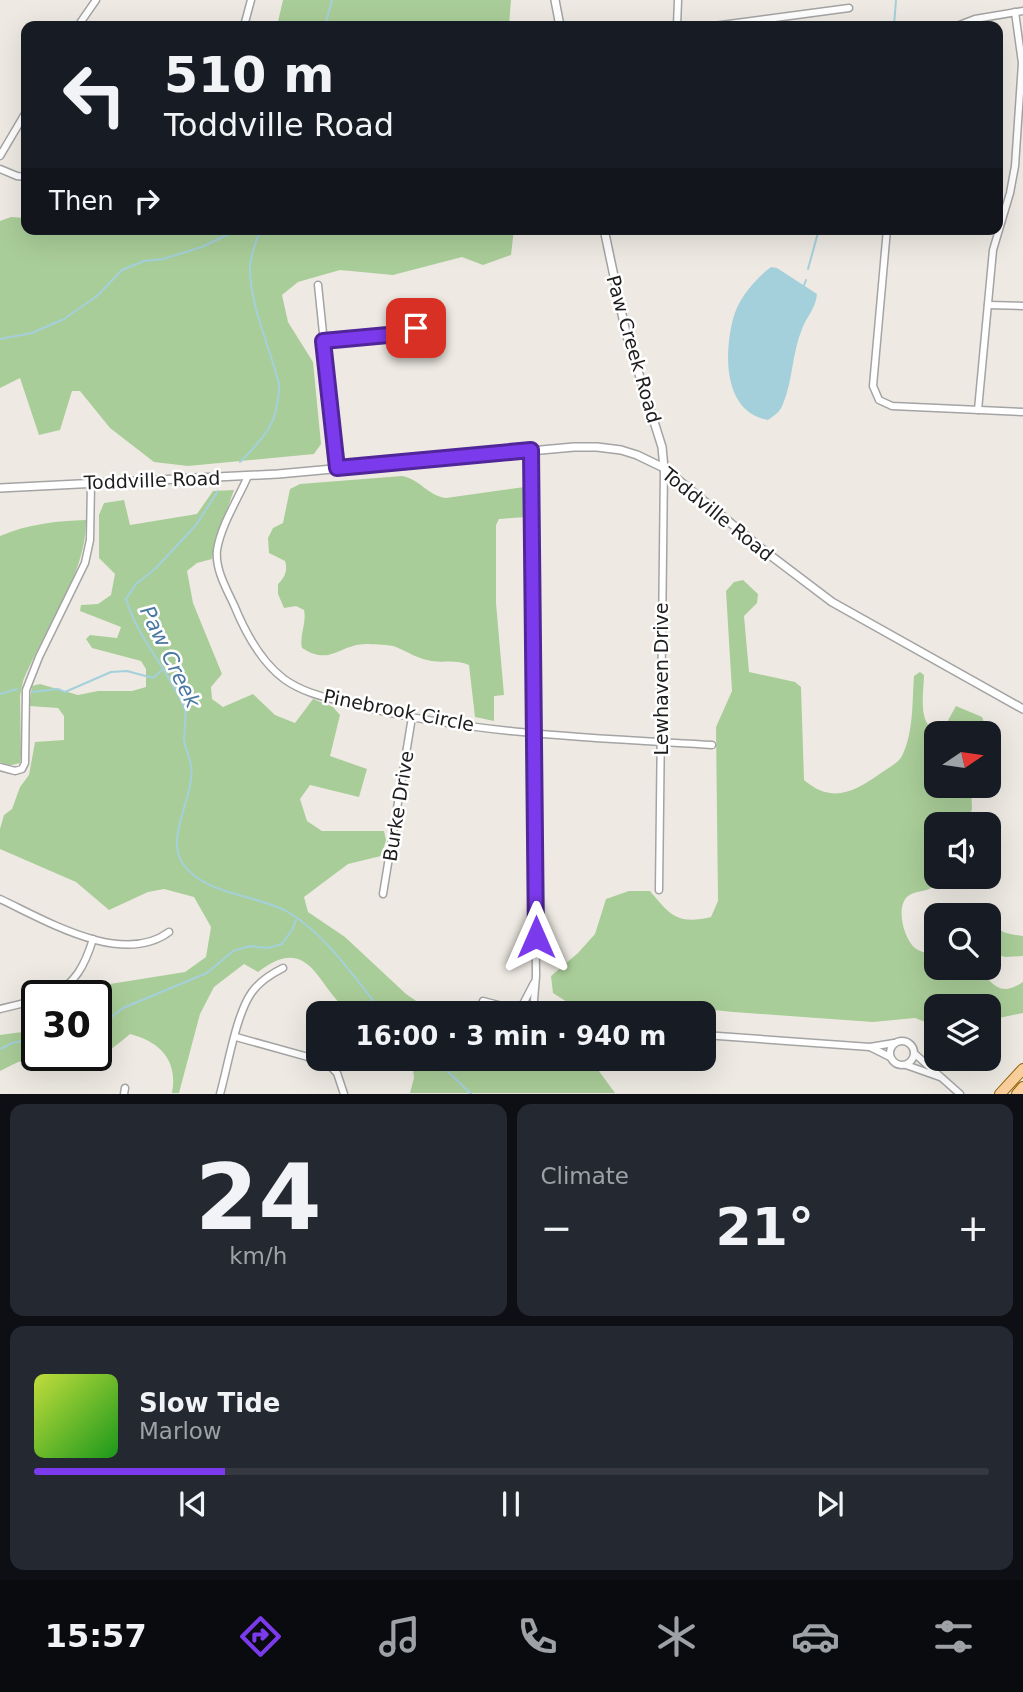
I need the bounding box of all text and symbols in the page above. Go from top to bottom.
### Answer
text: 510 m [164,47,334,104]
icon: left [49,49,140,140]
text: Toddville Road [164,106,394,144]
icon: right [128,182,166,220]
text: Then [49,186,114,216]
street label: Paw Creek Road [602,273,666,425]
pin [386,298,446,358]
icon: arrive [397,309,435,347]
street label: Toddville Road [657,462,778,566]
street label: Toddville Road [82,467,221,493]
water label: Paw Creek [135,602,205,713]
street label: Lewhaven Drive [650,603,672,755]
street label: Pinebrook Circle [322,685,476,735]
north arrow [924,721,1001,798]
map controls [924,721,1001,1071]
street label: Burke Drive [378,749,418,863]
button: sound [924,812,1001,889]
position arrow [499,900,573,974]
button: search [924,903,1001,980]
speed limit sign: 30 [21,980,112,1071]
button: layers [924,994,1001,1071]
text: 16:00 · 3 min · 940 m [356,1021,666,1051]
text: 24 [195,1145,322,1250]
text: Climate [541,1163,629,1189]
text: 21° [716,1197,814,1257]
text: − [541,1206,572,1250]
text: + [957,1206,989,1250]
text: km/h [229,1243,287,1269]
text: Slow Tide [139,1388,280,1418]
text: Marlow [139,1418,222,1444]
icon: previous [174,1485,212,1523]
icon: pause [492,1485,530,1523]
icon: next [811,1485,849,1523]
icon: directions [236,1612,285,1661]
icon: music [375,1612,424,1661]
icon: phone [513,1612,562,1661]
icon: climate [652,1612,701,1661]
icon: car [791,1612,840,1661]
icon: filters [929,1612,978,1661]
text: 15:57 [45,1617,147,1655]

